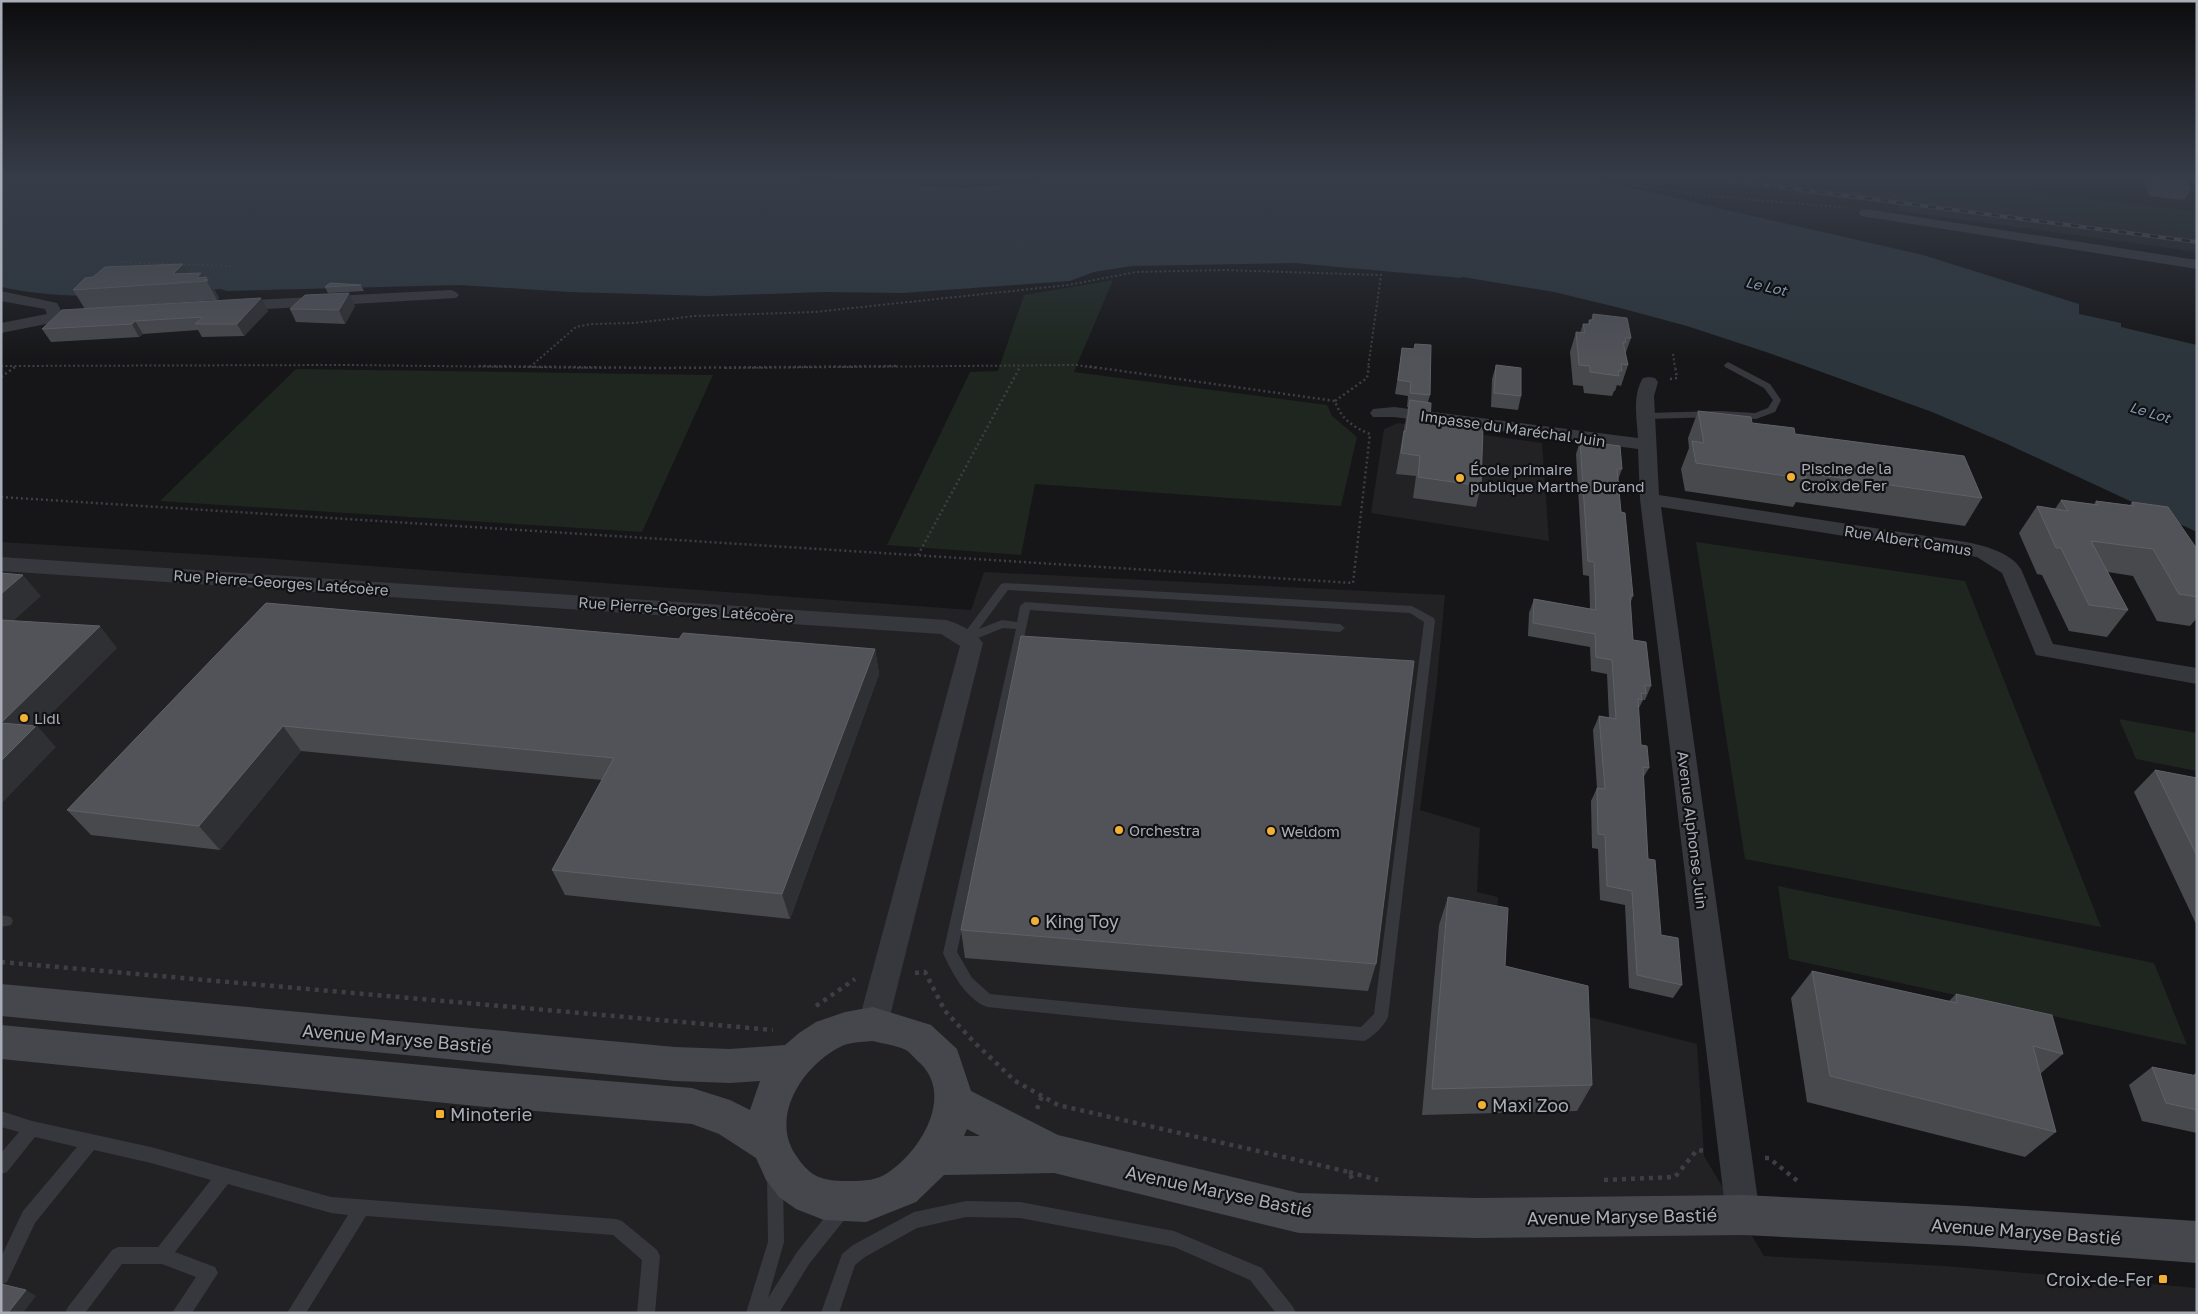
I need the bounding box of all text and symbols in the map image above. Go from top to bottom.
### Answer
water label: Le Lot [1744,273,1789,299]
water label: Le Lot [2128,398,2174,427]
street label: Impasse du Maréchal Juin [1419,406,1607,450]
place label: Piscine de la Croix de Fer [1801,459,1892,494]
place label: École primaire publique Marthe Durand [1470,460,1645,495]
marker: Piscine de la Croix de Fer [1785,471,1797,483]
marker: École primaire publique Marthe Durand [1454,472,1466,484]
street label: Rue Albert Camus [1843,521,1973,559]
street label: Rue Pierre-Georges Latécoère [173,566,389,599]
street label: Rue Pierre-Georges Latécoère [578,593,794,626]
place label: Lidl [34,709,61,727]
marker: Lidl [18,712,30,724]
street label: Avenue Alphonse Juin [1674,750,1712,910]
place label: Orchestra [1129,821,1200,839]
place label: Weldom [1281,822,1340,840]
marker: Orchestra [1113,824,1125,836]
marker: Weldom [1265,825,1277,837]
place label: King Toy [1045,910,1119,932]
marker: King Toy [1029,915,1041,927]
street label: Avenue Maryse Bastié [301,1019,493,1057]
place label: Maxi Zoo [1492,1094,1569,1116]
marker: Maxi Zoo [1476,1099,1488,1111]
place label: Minoterie [450,1103,532,1125]
marker: Minoterie [434,1108,446,1120]
street label: Avenue Maryse Bastié [1124,1160,1314,1222]
street label: Avenue Maryse Bastié [1527,1203,1717,1229]
street label: Avenue Maryse Bastié [1930,1213,2122,1249]
place label: Croix-de-Fer [2046,1268,2153,1290]
marker: Croix-de-Fer [2157,1273,2169,1285]

